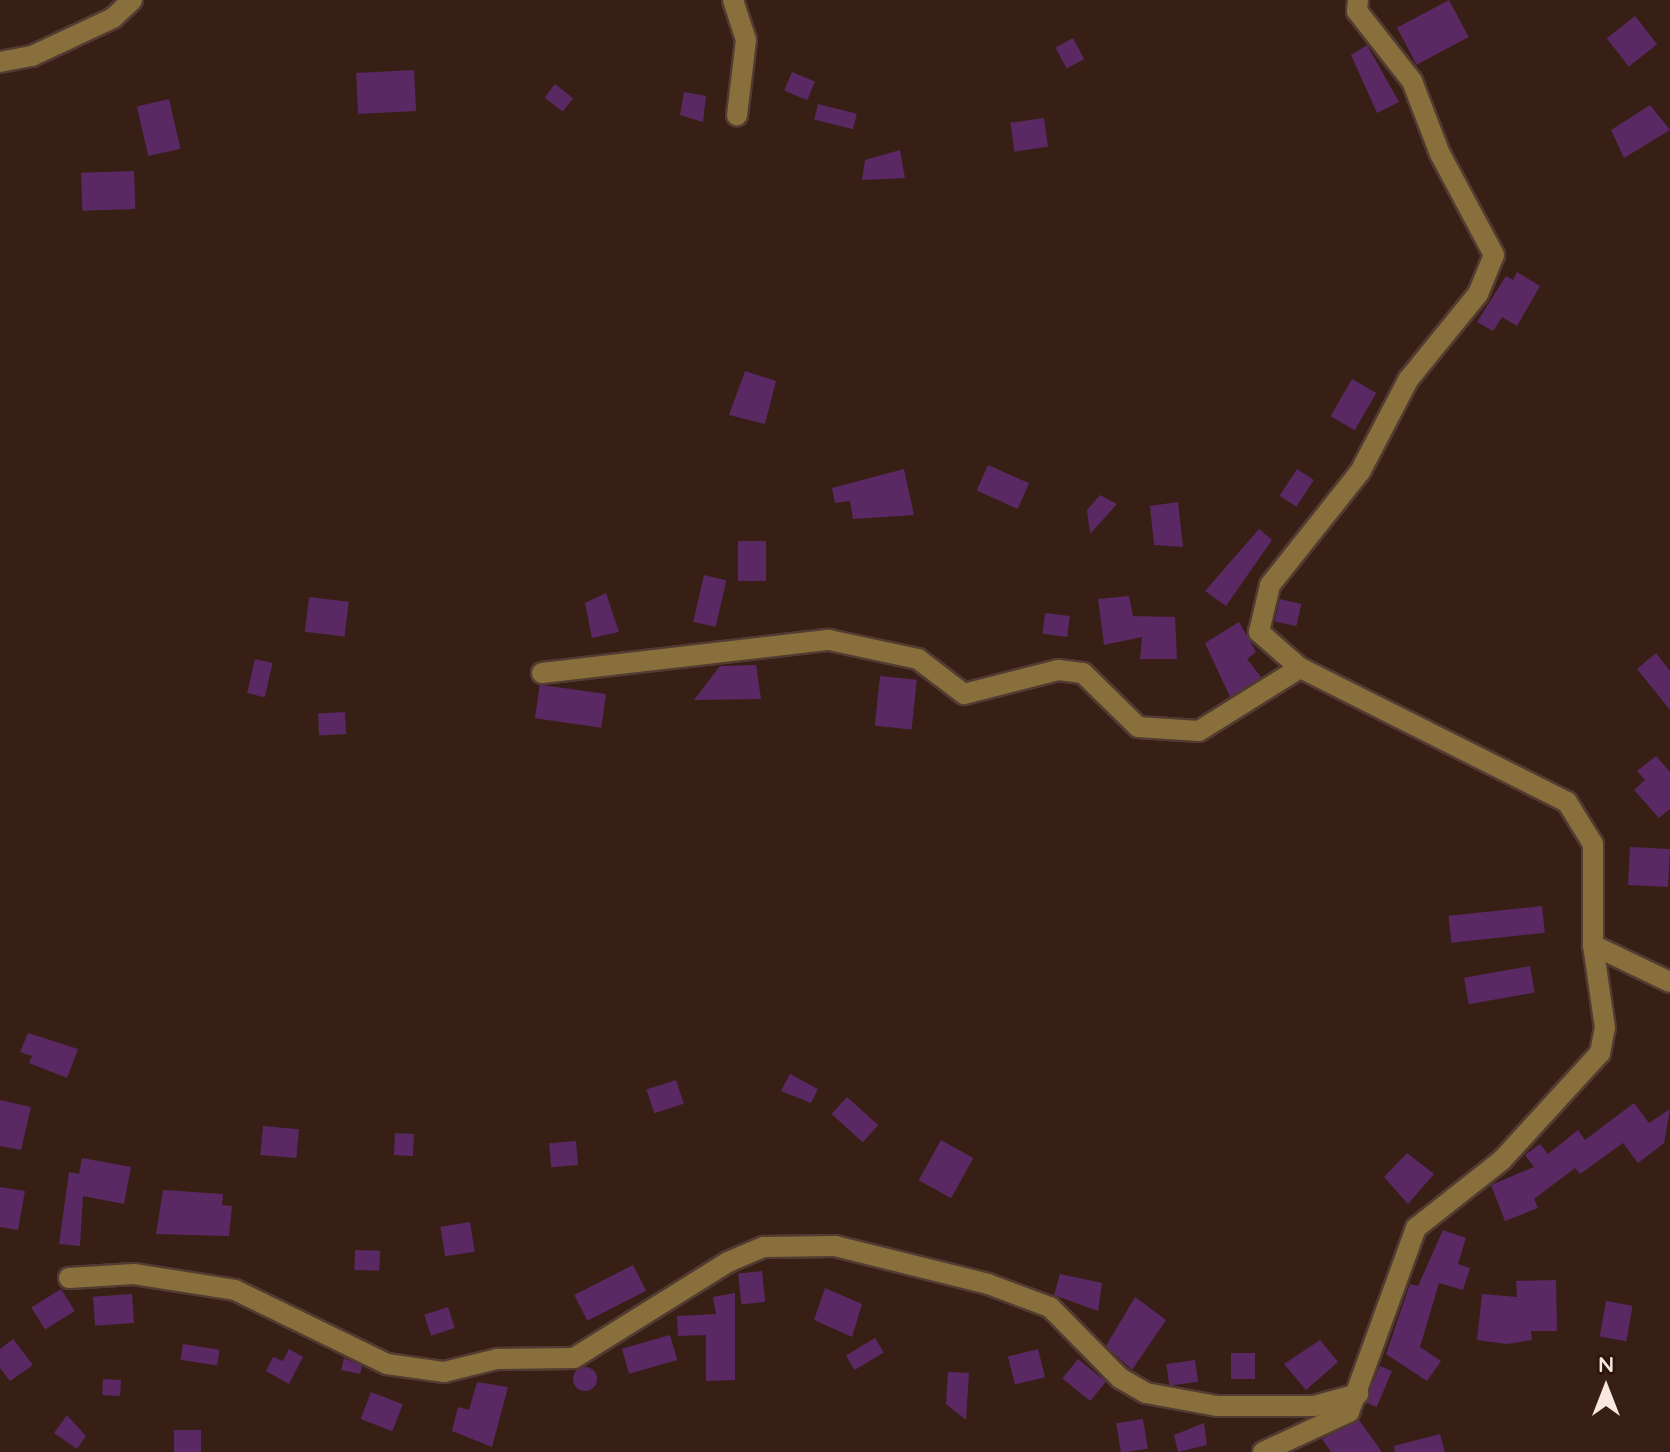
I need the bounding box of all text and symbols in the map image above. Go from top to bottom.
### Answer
north arrow [1566,1348,1646,1428]
text: N [1598,1350,1614,1378]

